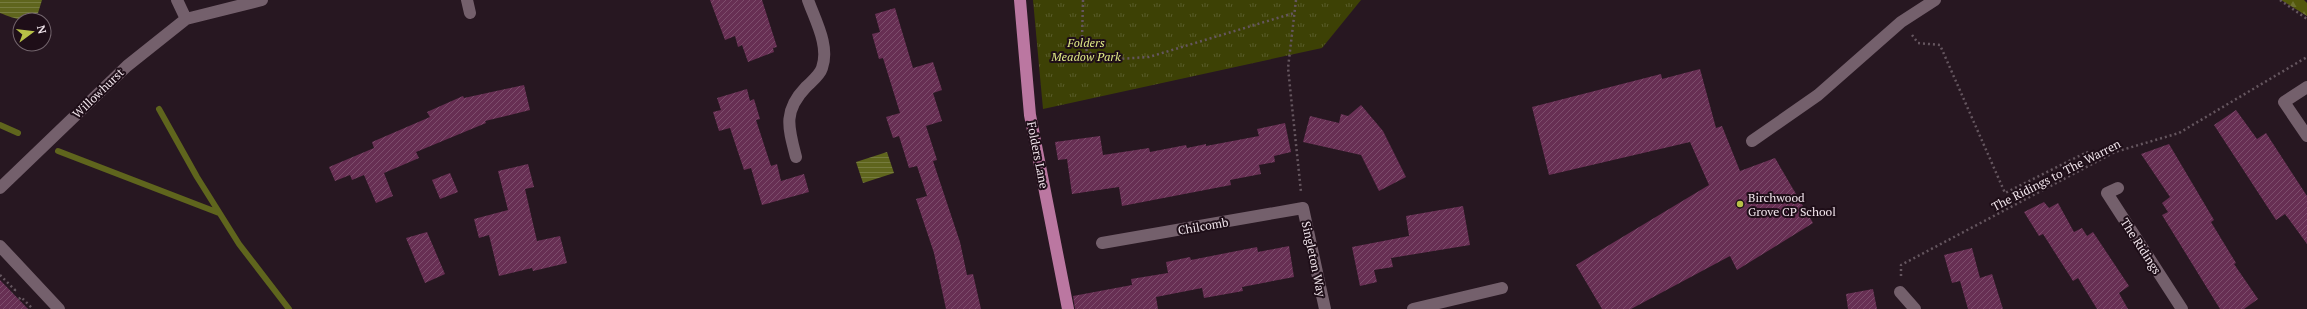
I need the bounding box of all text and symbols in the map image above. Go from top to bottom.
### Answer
north arrow [12,12,52,52]
text: N [34,24,50,36]
park label: Folders Meadow Park [1050,35,1121,64]
street label: Willowhurst [69,64,127,121]
street label: Folders Lane [1024,120,1052,190]
street label: The Ridings to The Warren [1989,136,2123,214]
place label: Birchwood Grove CP School [1748,190,1836,219]
marker: Birchwood Grove CP School [1735,199,1745,209]
street label: Chilcomb [1177,214,1230,238]
street label: The Ridings [2117,215,2165,277]
street label: Singleton Way [1299,220,1330,299]

